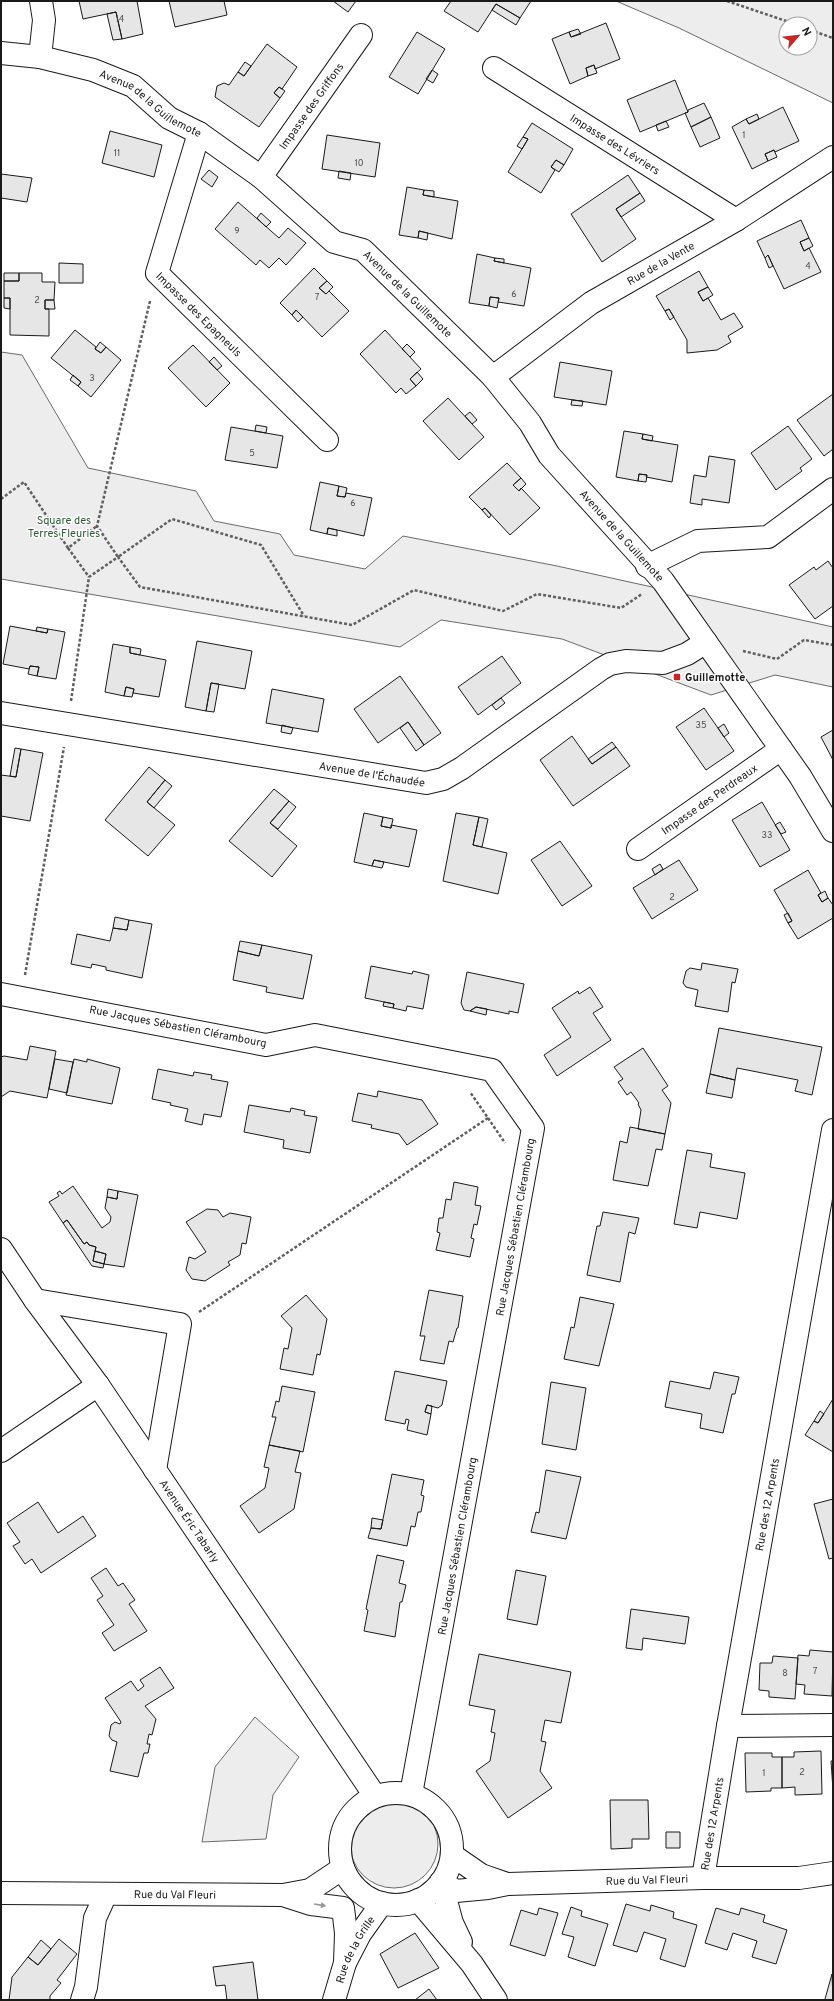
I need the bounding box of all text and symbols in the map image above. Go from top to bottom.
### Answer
house number: 14 [116,14,125,25]
north arrow [778,16,818,56]
text: N [798,25,814,39]
street label: Impasse des Griffons [277,60,347,152]
street label: Avenue de la Guillemote [97,67,204,141]
street label: Impasse des Lévriers [567,111,662,178]
house number: 1 [742,130,746,141]
house number: 11 [114,148,120,159]
house number: 10 [354,158,364,169]
house number: 9 [234,226,240,237]
street label: Rue de la Vente [625,239,697,289]
street label: Avenue de la Guillemote [360,248,455,341]
house number: 4 [805,261,811,272]
street label: Impasse des Epagneuls [152,270,244,360]
house number: 6 [511,289,517,300]
house number: 7 [315,292,320,303]
house number: 2 [34,295,40,306]
house number: 3 [89,373,95,384]
house number: 5 [249,448,255,459]
street label: Avenue de la Guillemote [576,487,666,585]
house number: 6 [350,498,356,509]
park label: Square des Terres Fleuries [28,514,100,541]
place label: Guillemotte [685,671,745,685]
marker: Guillemotte [672,672,682,682]
house number: 35 [695,720,707,731]
street label: Avenue de l'Échaudée [318,759,426,791]
street label: Impasse des Perdreaux [659,761,761,838]
house number: 33 [762,830,772,841]
house number: 2 [669,892,675,903]
street label: Rue Jacques Sébastien Clérambourg [88,1003,268,1051]
street label: Rue Jacques Sébastien Clérambourg [493,1137,539,1317]
street label: Rue Jacques Sébastien Clérambourg [435,1456,481,1636]
street label: Rue des 12 Arpents [753,1457,783,1552]
street label: Avenue Éric Tabarly [156,1477,222,1566]
house number: 7 [813,1666,818,1677]
house number: 8 [782,1668,788,1679]
house number: 2 [799,1767,805,1778]
house number: 1 [762,1768,766,1779]
street label: Rue des 12 Arpents [698,1776,727,1871]
street label: Rue du Val Fleuri [606,1872,688,1889]
street label: Rue du Val Fleuri [134,1888,216,1903]
one-way arrow [314,1902,326,1908]
street label: Rue de la Grille [333,1913,379,1985]

